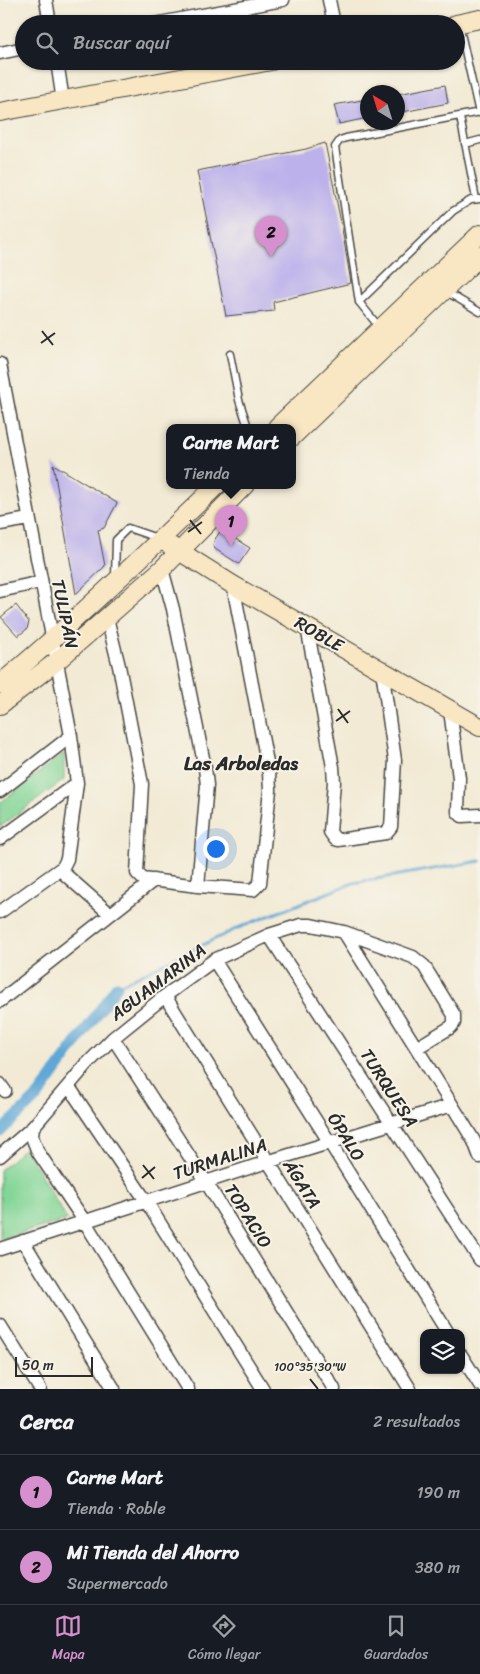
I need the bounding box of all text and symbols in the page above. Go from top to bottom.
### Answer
search box [15,15,465,70]
text: Buscar aquí [73,26,170,59]
icon: search [33,29,61,57]
north arrow [360,85,405,130]
pin: 2 [255,216,287,257]
popup [166,424,296,489]
text: Carne Mart [183,426,279,459]
text: Tienda [183,459,230,488]
pin: 1 [215,505,247,546]
street label: TULIPÁN [42,576,88,652]
street label: ROBLE [288,607,351,661]
district label: Las Arboledas [184,747,299,780]
your location [203,836,229,862]
street label: AGUAMARINA [102,935,213,1030]
street label: TURQUESA [351,1042,427,1134]
street label: ÓPALO [318,1106,374,1168]
street label: TURMALINA [169,1129,271,1189]
street label: ÁGATA [274,1152,330,1215]
street label: TOPACIO [215,1177,281,1255]
map controls [420,1329,465,1374]
button: layers [420,1329,465,1374]
text: 50 m [22,1353,54,1378]
scale bar [15,1354,92,1377]
text: 100°35'30"W [274,1356,347,1378]
text: Cerca [20,1403,74,1441]
text: 2 resultados [373,1407,460,1436]
text: Carne Mart [67,1461,163,1494]
text: 1 [33,1478,39,1507]
text: 190 m [417,1478,460,1507]
text: Tienda · Roble [67,1494,166,1523]
text: Mi Tienda del Ahorro [67,1536,239,1569]
text: 2 [31,1553,41,1582]
text: 380 m [415,1553,460,1582]
text: Supermercado [67,1569,168,1598]
tab: Mapa [52,1612,85,1667]
tab: Cómo llegar [188,1612,260,1667]
tab: Guardados [364,1612,428,1667]

